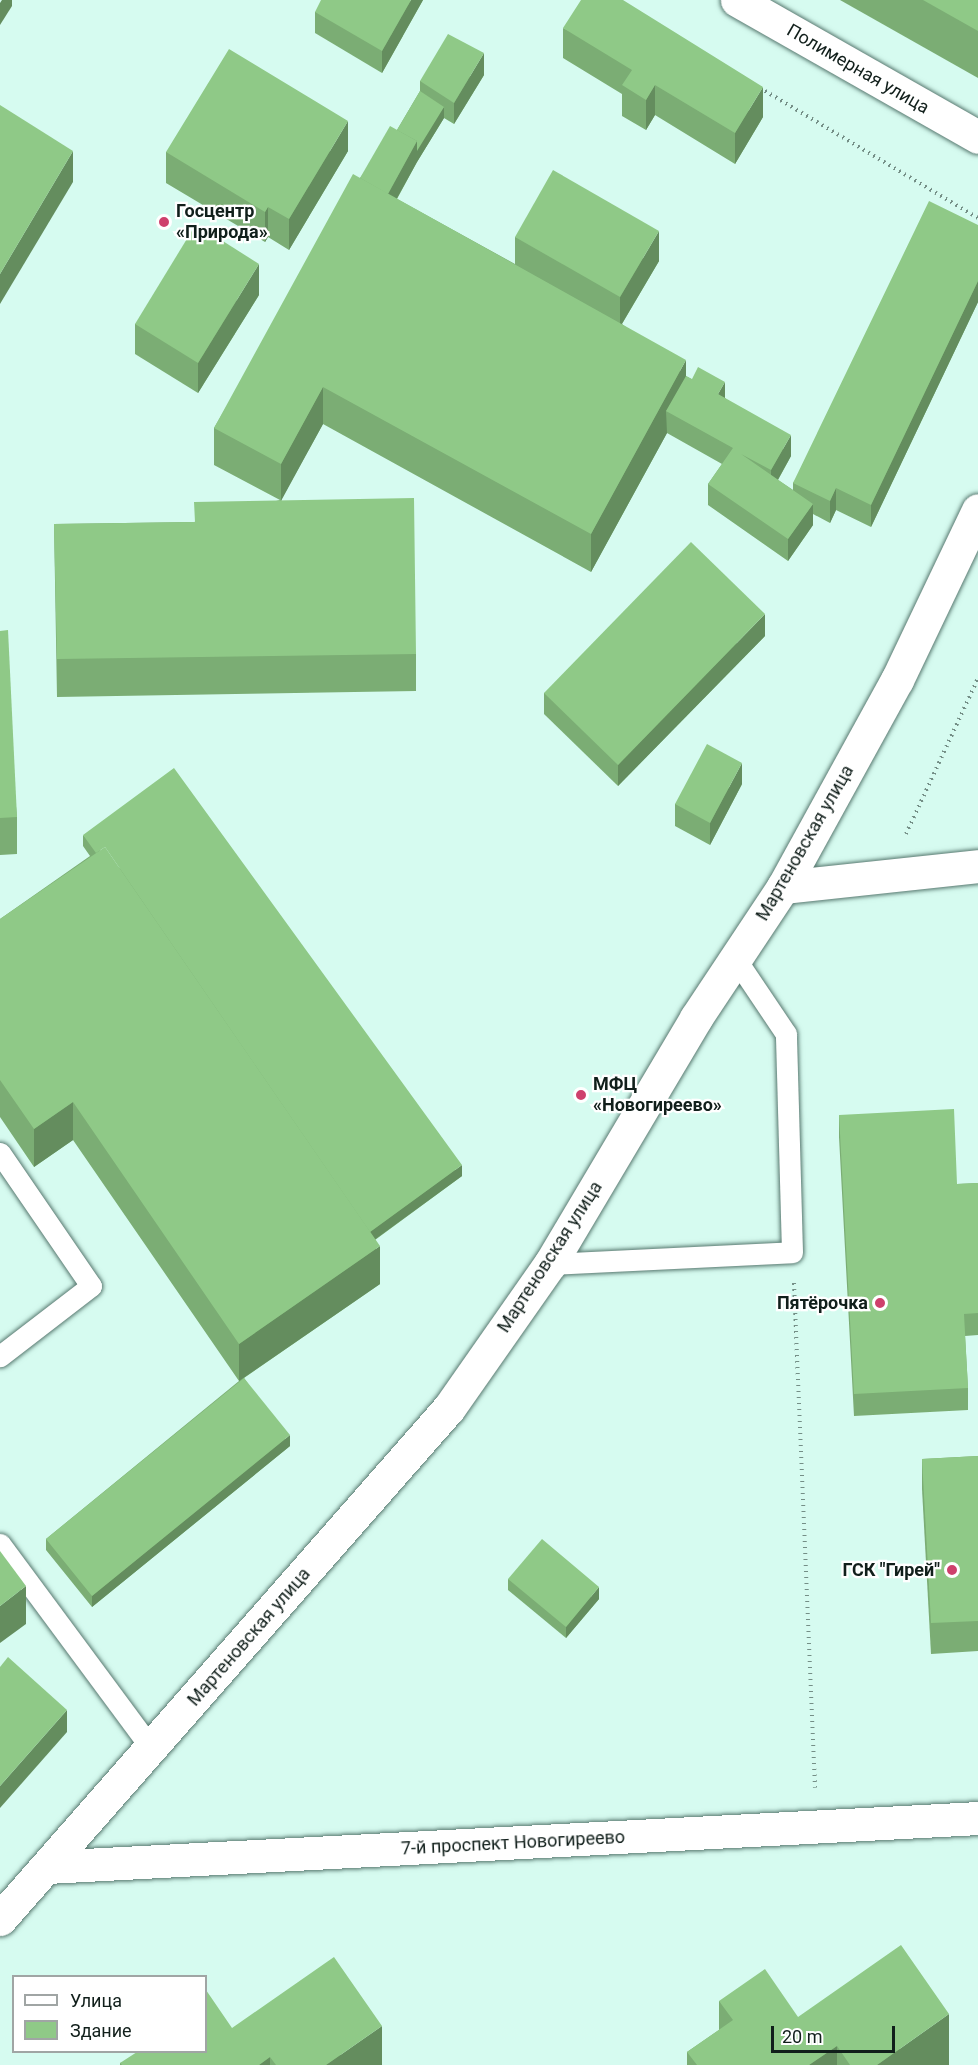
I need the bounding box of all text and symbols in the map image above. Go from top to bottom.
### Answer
street label: Полимерная улица [783,19,933,119]
place label: Госцентр «Природа» [176,201,268,244]
marker: Госцентр «Природа» [157,215,171,229]
street label: Мартеновская улица [752,761,858,925]
place label: МФЦ «Новогиреево» [593,1074,722,1116]
marker: МФЦ «Новогиреево» [574,1088,588,1102]
street label: Мартеновская улица [493,1177,607,1337]
place label: Пятёрочка [777,1292,868,1314]
marker: Пятёрочка [873,1296,887,1310]
place label: ГСК "Гирей" [843,1559,940,1581]
street label: Мартеновская улица [183,1563,315,1711]
marker: ГСК "Гирей" [945,1563,959,1577]
street label: 7-й проспект Новогиреево [400,1826,626,1860]
legend [12,1975,207,2053]
text: Улица [70,1990,122,2011]
scale bar [774,2014,898,2052]
text: Здание [70,2020,132,2041]
text: 20 m [782,2026,822,2047]

